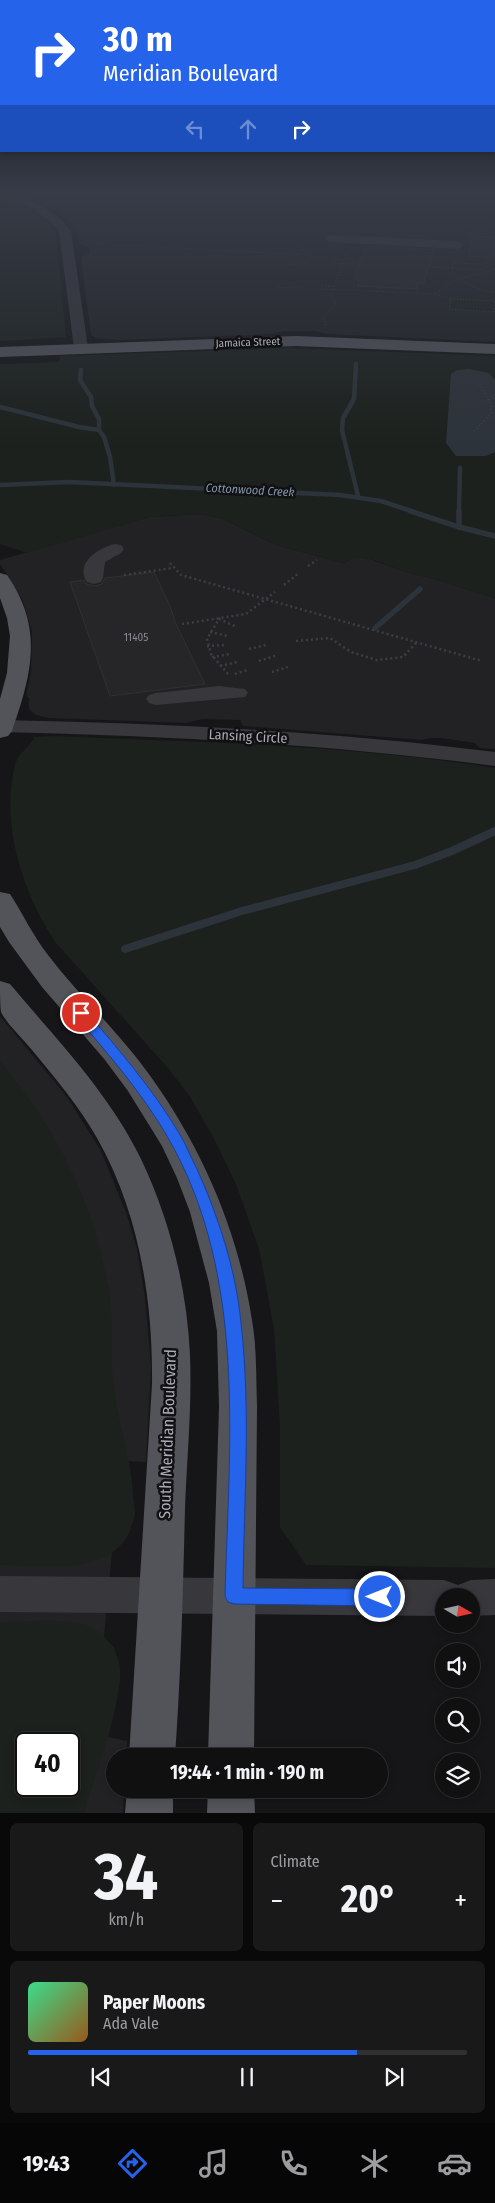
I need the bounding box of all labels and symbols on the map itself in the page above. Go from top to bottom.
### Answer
street label: Jamaica Street [215,335,281,350]
water label: Cottonwood Creek [205,481,295,499]
house number: 11405 [124,631,148,644]
street label: Lansing Circle [208,726,288,747]
pin [60,992,102,1034]
street label: South Meridian Boulevard [155,1349,180,1519]
position arrow [353,1570,405,1622]
north arrow [435,1588,480,1632]
speed limit sign: 40 [15,1732,80,1797]

